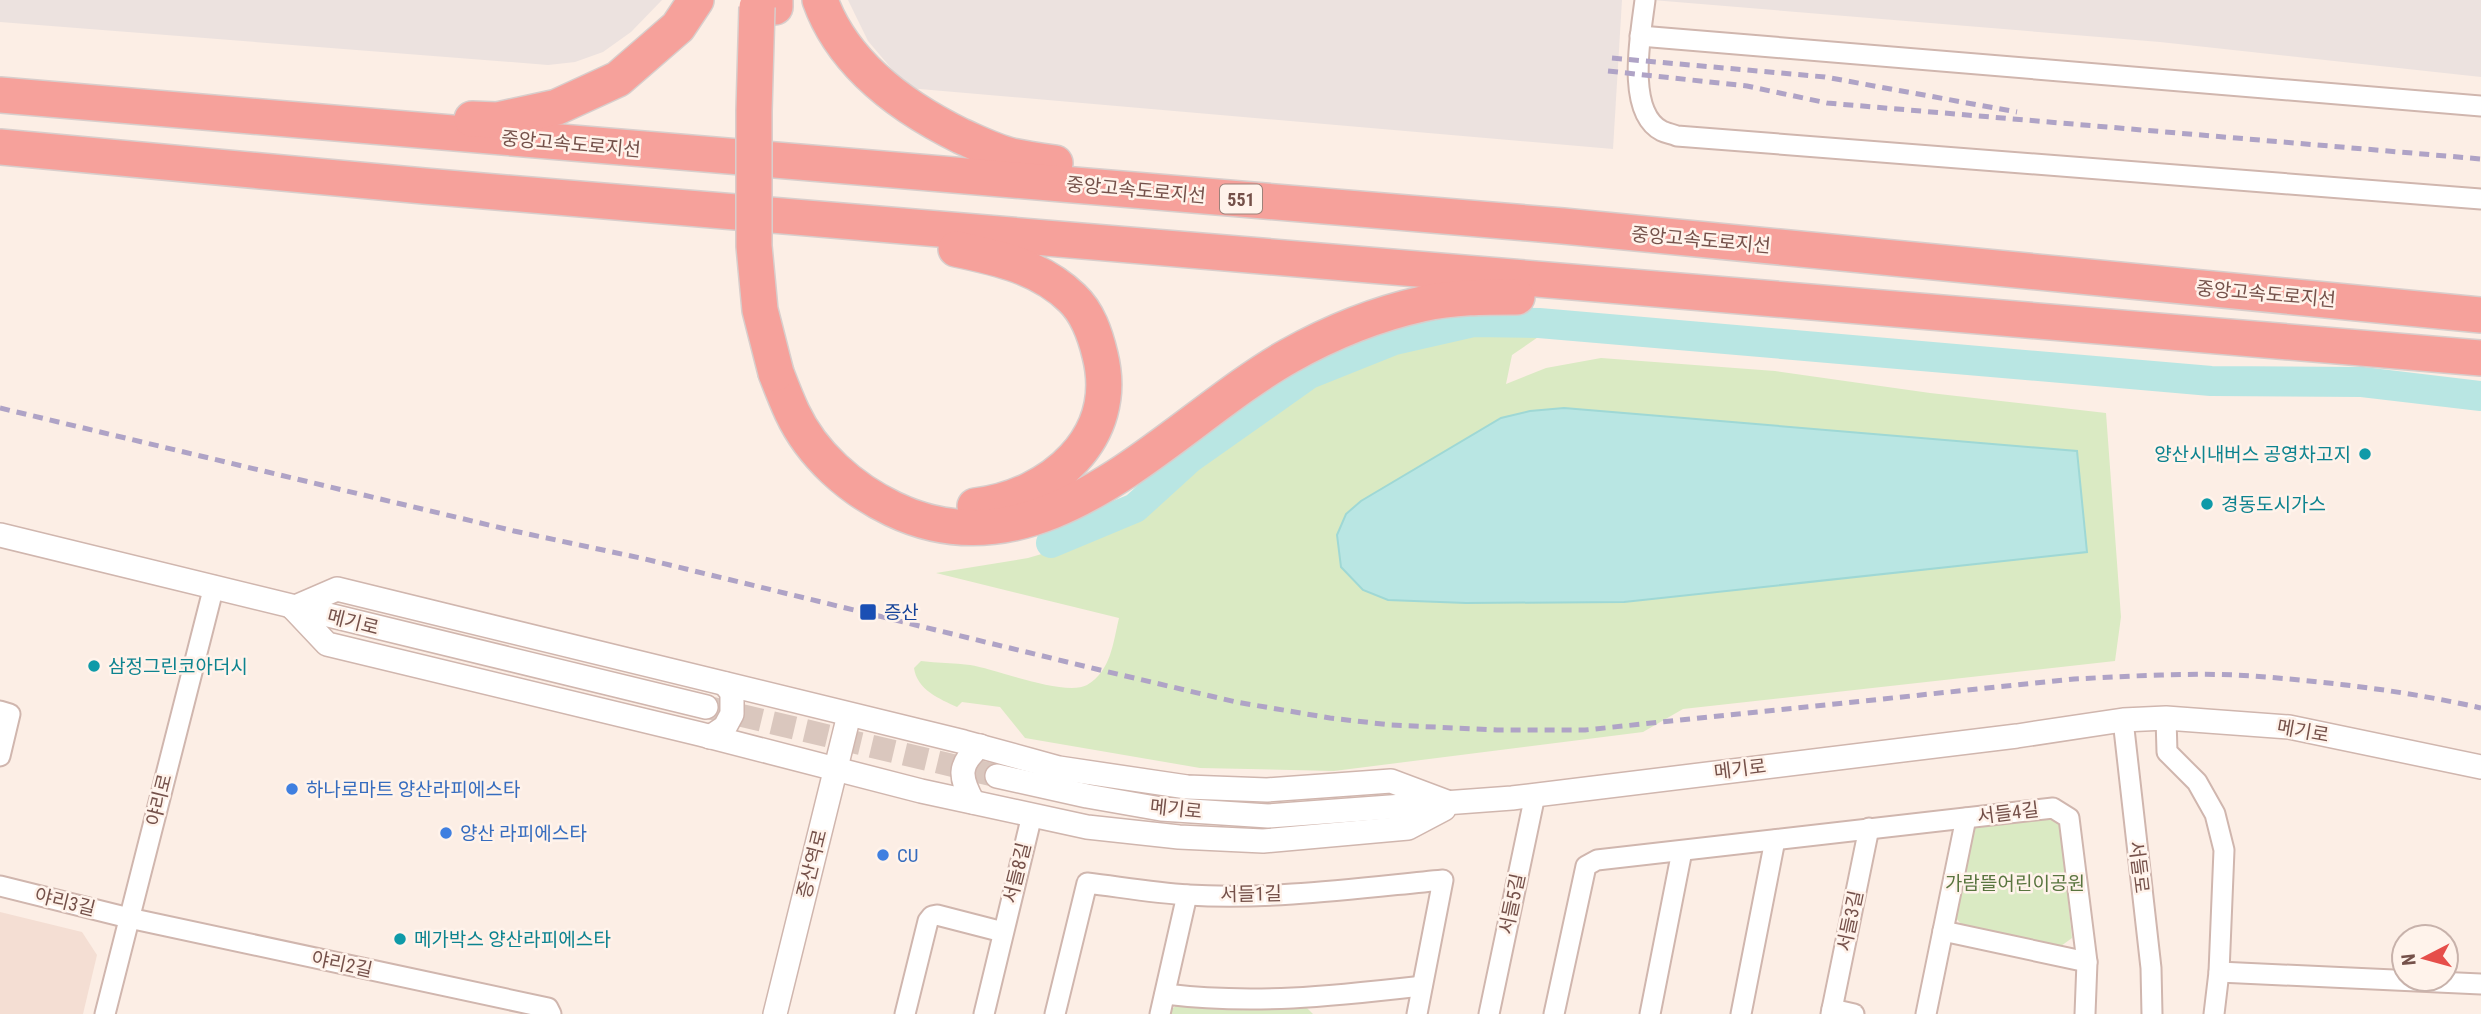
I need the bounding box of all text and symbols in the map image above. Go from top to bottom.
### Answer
street label: 중앙고속도로지선 [500,126,642,162]
street label: 중앙고속도로지선 [1065,172,1207,208]
road number: 551 [1220,184,1262,214]
street label: 중앙고속도로지선 [1630,222,1772,258]
street label: 중앙고속도로지선 [2195,276,2337,312]
place label: 양산시내버스 공영차고지 [2154,443,2351,466]
marker: 양산시내버스 공영차고지 [2357,446,2373,462]
place label: 경동도시가스 [2221,493,2326,516]
marker: 경동도시가스 [2199,496,2215,512]
place label: 증산 [884,601,919,624]
marker: 증산 [858,602,878,622]
street label: 메기로 [325,604,381,640]
place label: 삼정그린코아더시 [108,655,248,678]
marker: 삼정그린코아더시 [86,658,102,674]
street label: 메기로 [2275,715,2331,747]
street label: 메기로 [1713,754,1767,784]
street label: 야리로 [141,772,177,828]
place label: 하나로마트 양산라피에스타 [306,778,521,801]
marker: 하나로마트 양산라피에스타 [284,781,300,797]
street label: 메기로 [1149,795,1203,823]
street label: 서들4길 [1976,798,2040,828]
place label: 양산 라피에스타 [460,822,587,845]
marker: 양산 라피에스타 [438,825,454,841]
street label: 증산역로 [792,827,832,901]
street label: 서들8길 [998,840,1036,906]
street label: 서들로 [2124,840,2154,894]
place label: CU [897,844,918,867]
marker: CU [875,847,891,863]
street label: 서들5길 [1494,871,1530,937]
park label: 가람뜰어린이공원 [1945,872,2085,895]
street label: 서들1길 [1220,882,1282,906]
street label: 야리3길 [32,883,98,921]
street label: 서들3길 [1832,888,1868,954]
north arrow [2390,923,2460,993]
place label: 메가박스 양산라피에스타 [414,928,611,951]
marker: 메가박스 양산라피에스타 [392,931,408,947]
street label: 야리2길 [309,946,375,982]
text: N [2397,953,2421,967]

